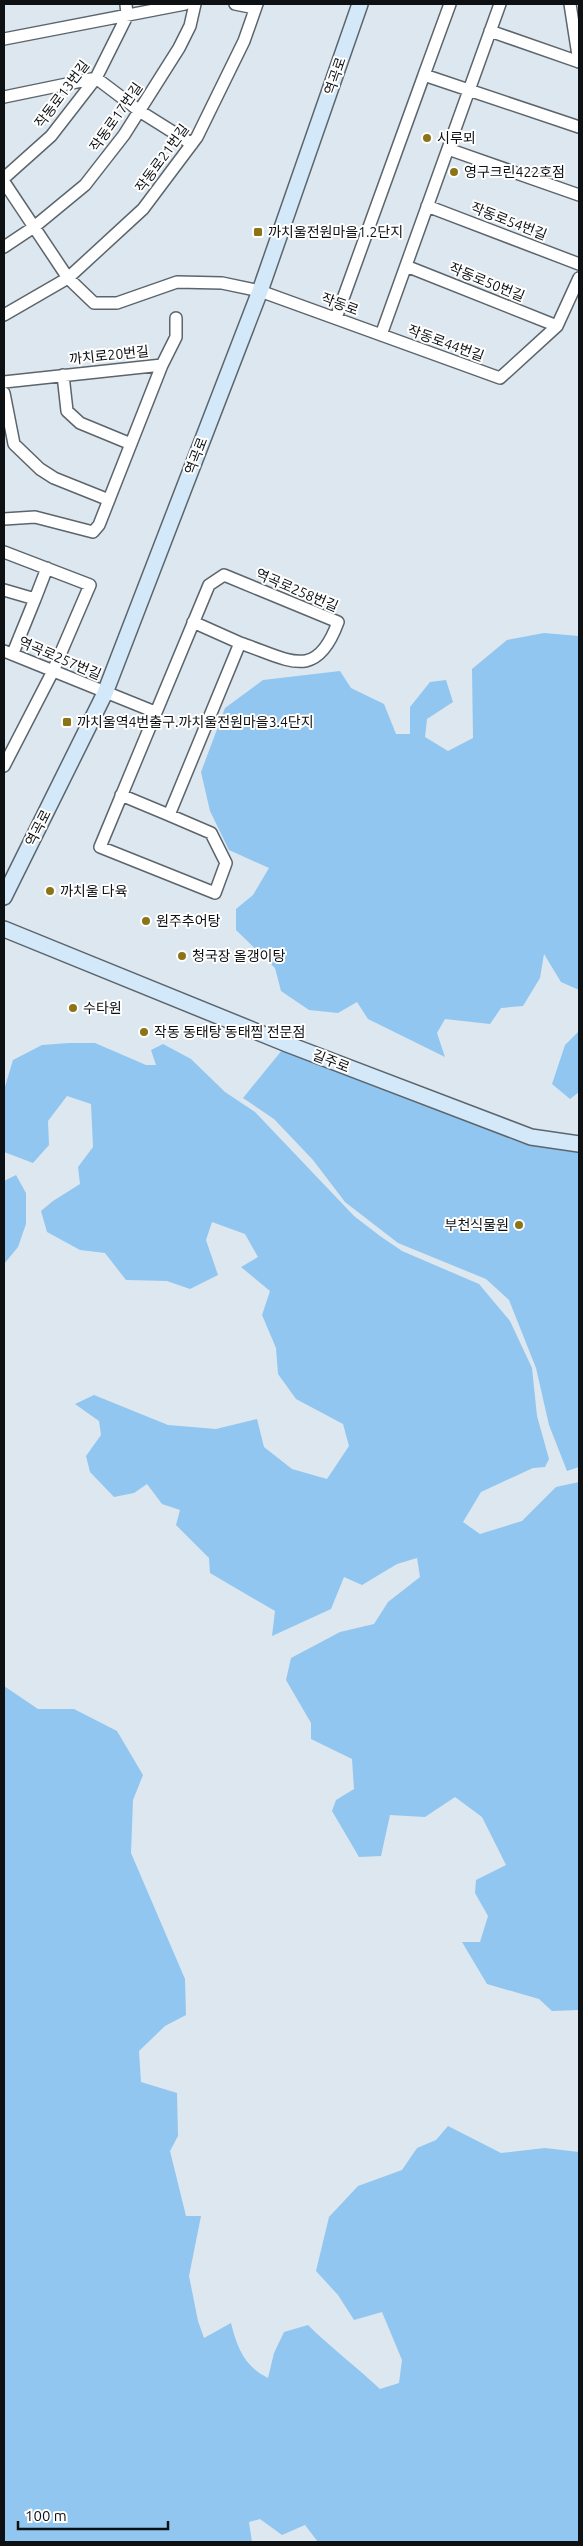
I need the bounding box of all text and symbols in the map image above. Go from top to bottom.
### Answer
street label: 역곡로 [321,55,349,97]
street label: 작동로13번길 [31,57,93,131]
street label: 작동로17번길 [86,80,146,154]
street label: 작동로21번길 [132,121,192,195]
place label: 시루뫼 [437,130,476,146]
marker: 시루뫼 [421,132,433,144]
place label: 영구크린422호점 [464,164,565,180]
marker: 영구크린422호점 [448,166,460,178]
street label: 작동로54번길 [469,199,549,243]
place label: 까치울전원마을1.2단지 [268,224,403,240]
marker: 까치울전원마을1.2단지 [252,226,264,238]
street label: 작동로50번길 [447,260,527,304]
street label: 작동로 [319,290,361,318]
street label: 작동로44번길 [406,322,486,364]
street label: 까치로20번길 [68,343,150,367]
street label: 역곡로 [182,435,210,477]
street label: 역곡로258번길 [253,565,341,615]
street label: 역곡로257번길 [16,633,104,683]
place label: 까치울역4번출구.까치울전원마을3.4단지 [77,714,314,730]
marker: 까치울역4번출구.까치울전원마을3.4단지 [61,716,73,728]
street label: 역곡로 [22,807,54,849]
place label: 까치울 다육 [60,883,128,899]
marker: 까치울 다육 [44,885,56,897]
place label: 원주추어탕 [156,913,221,929]
marker: 원주추어탕 [140,915,152,927]
place label: 청국장 올갱이탕 [192,948,285,964]
marker: 청국장 올갱이탕 [176,950,188,962]
place label: 수타원 [83,1000,122,1016]
marker: 수타원 [67,1002,79,1014]
place label: 작동 동태탕 동태찜 전문점 [154,1024,305,1040]
marker: 작동 동태탕 동태찜 전문점 [138,1026,150,1038]
street label: 길주로 [310,1047,352,1075]
place label: 부천식물원 [445,1217,509,1233]
marker: 부천식물원 [513,1219,525,1231]
scale bar [18,2498,168,2530]
text: 100 m [25,2507,67,2524]

